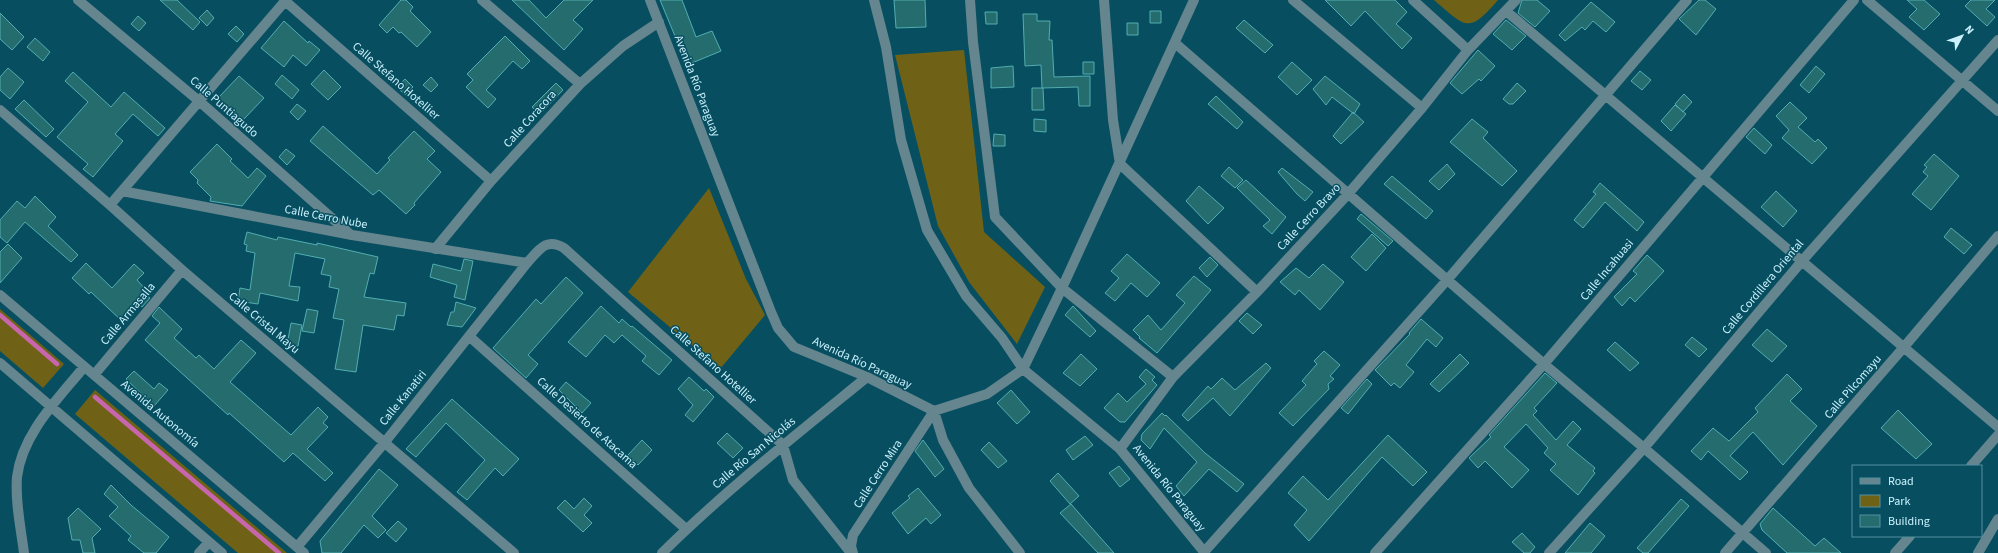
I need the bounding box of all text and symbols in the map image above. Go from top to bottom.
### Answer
north arrow [1942,16,1982,56]
text: N [1961,22,1977,37]
street label: Avenida Río Paraguay [670,33,724,140]
street label: Calle Stefano Hotellier [348,38,444,124]
street label: Calle Puntiagudo [186,72,262,142]
street label: Calle Coracora [499,86,561,152]
street label: Calle Cerro Bravo [1273,180,1345,254]
street label: Calle Cerro Nube [283,201,369,233]
street label: Calle Incahuasi [1576,236,1638,304]
street label: Calle Cordillera Oriental [1718,236,1808,338]
street label: Calle Armasalla [97,279,159,349]
street label: Calle Cristal Mayu [225,288,303,358]
street label: Calle Stefano Hotellier [666,321,761,409]
street label: Avenida Río Paraguay [810,333,915,394]
street label: Calle Pilcomayu [1820,351,1886,423]
street label: Calle Kanatiri [375,367,431,429]
street label: Calle Desierto de Atacama [533,373,641,473]
street label: Avenida Autonomía [117,376,203,452]
street label: Calle Río San Nicolás [709,413,799,493]
street label: Calle Cerro Mira [849,436,907,512]
street label: Avenida Río Paraguay [1128,441,1210,536]
legend [1852,465,1982,537]
text: Road [1888,473,1914,490]
text: Park [1888,493,1910,510]
text: Building [1888,513,1930,530]

